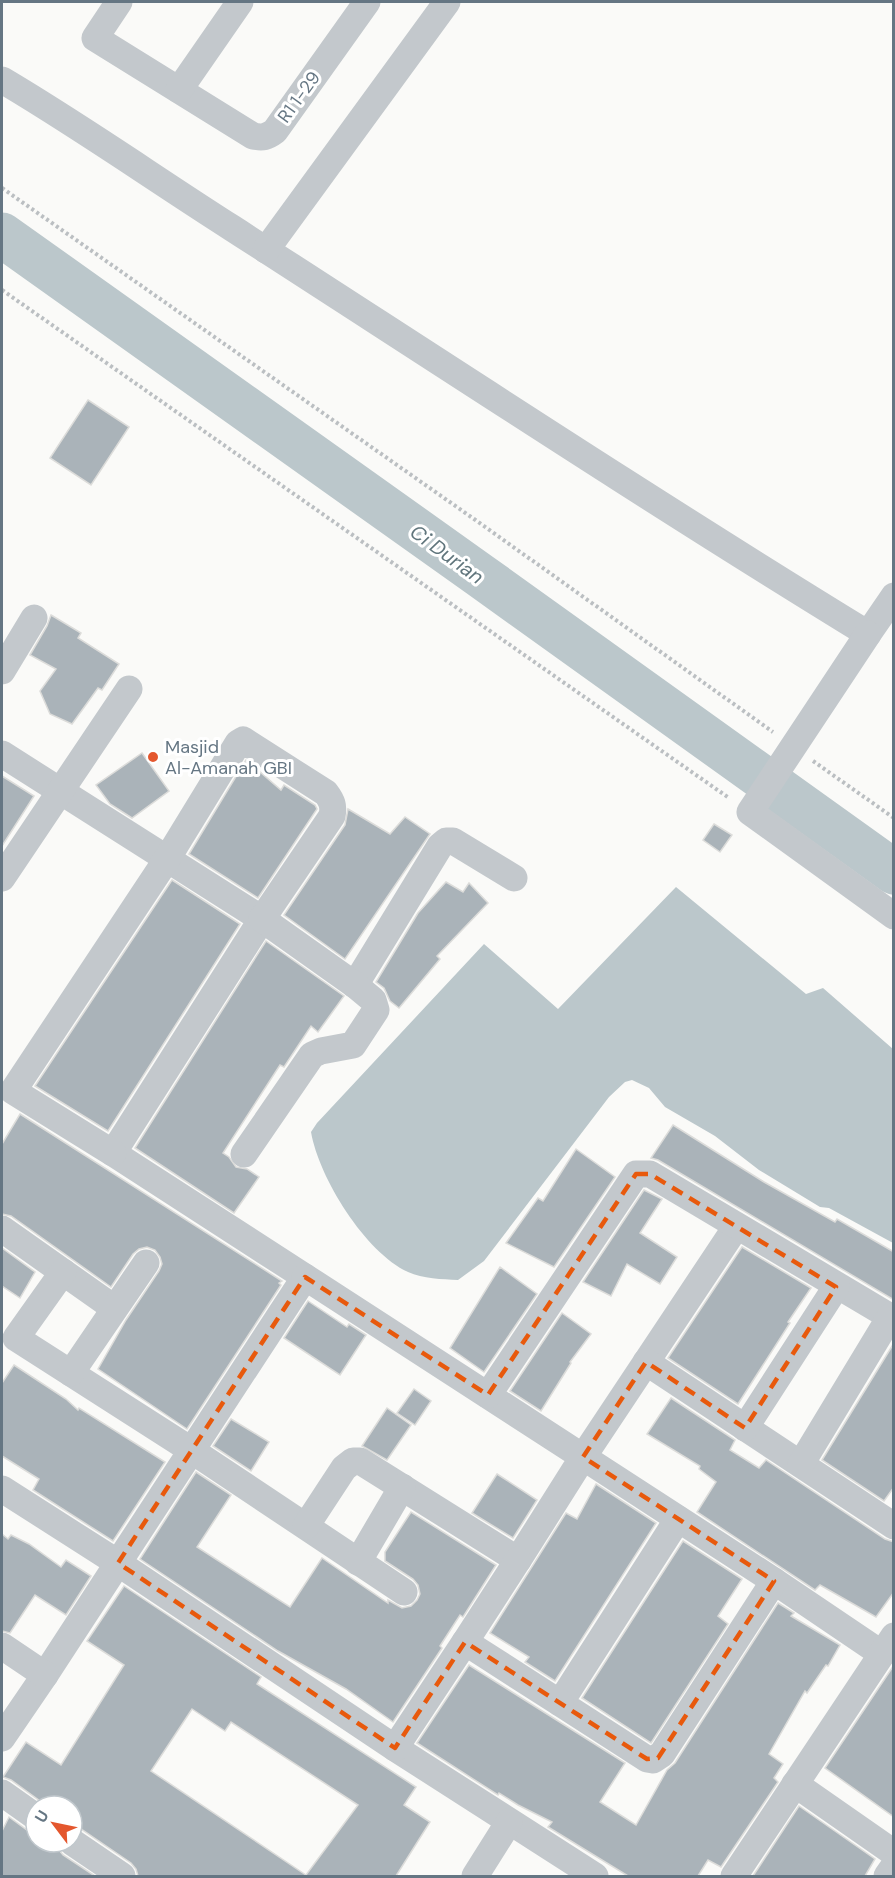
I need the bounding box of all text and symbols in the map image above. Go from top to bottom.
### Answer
street label: R1 1-29 [272,67,326,127]
water label: Ci Durian [405,519,489,589]
place label: Masjid Al-Amanah GBI [165,735,292,780]
marker: Masjid Al-Amanah GBI [146,750,160,764]
north arrow [24,1794,84,1854]
text: U [30,1806,54,1827]

